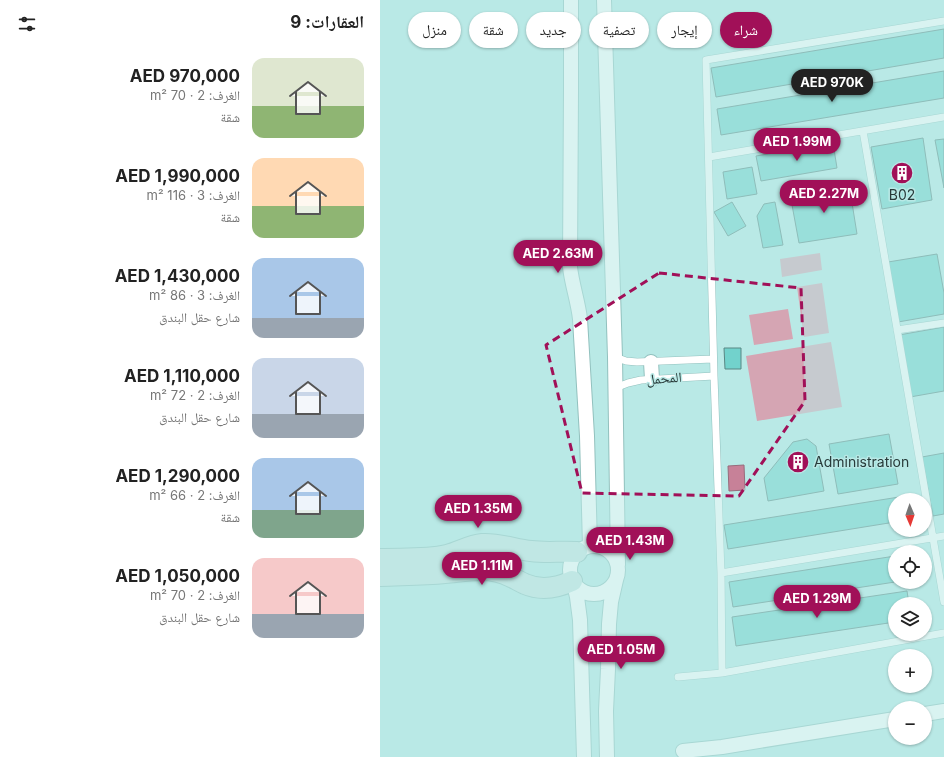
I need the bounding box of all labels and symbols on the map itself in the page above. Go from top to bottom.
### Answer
pin: AED 970K [791,69,873,103]
pin: AED 1.99M [751,128,843,162]
building icon: B02 [889,160,915,186]
pin: AED 2.27M [778,180,870,214]
place label: B02 [889,186,915,203]
pin: AED 2.63M [512,240,604,274]
street label: المحمل [646,368,682,388]
building icon: Administration [785,449,811,475]
place label: Administration [814,453,909,470]
north arrow [888,493,932,537]
pin: AED 1.35M [432,495,524,529]
pin: AED 1.43M [584,527,676,561]
pin: AED 1.11M [436,552,528,586]
pin: AED 1.29M [771,585,863,619]
pin: AED 1.05M [575,636,667,670]

